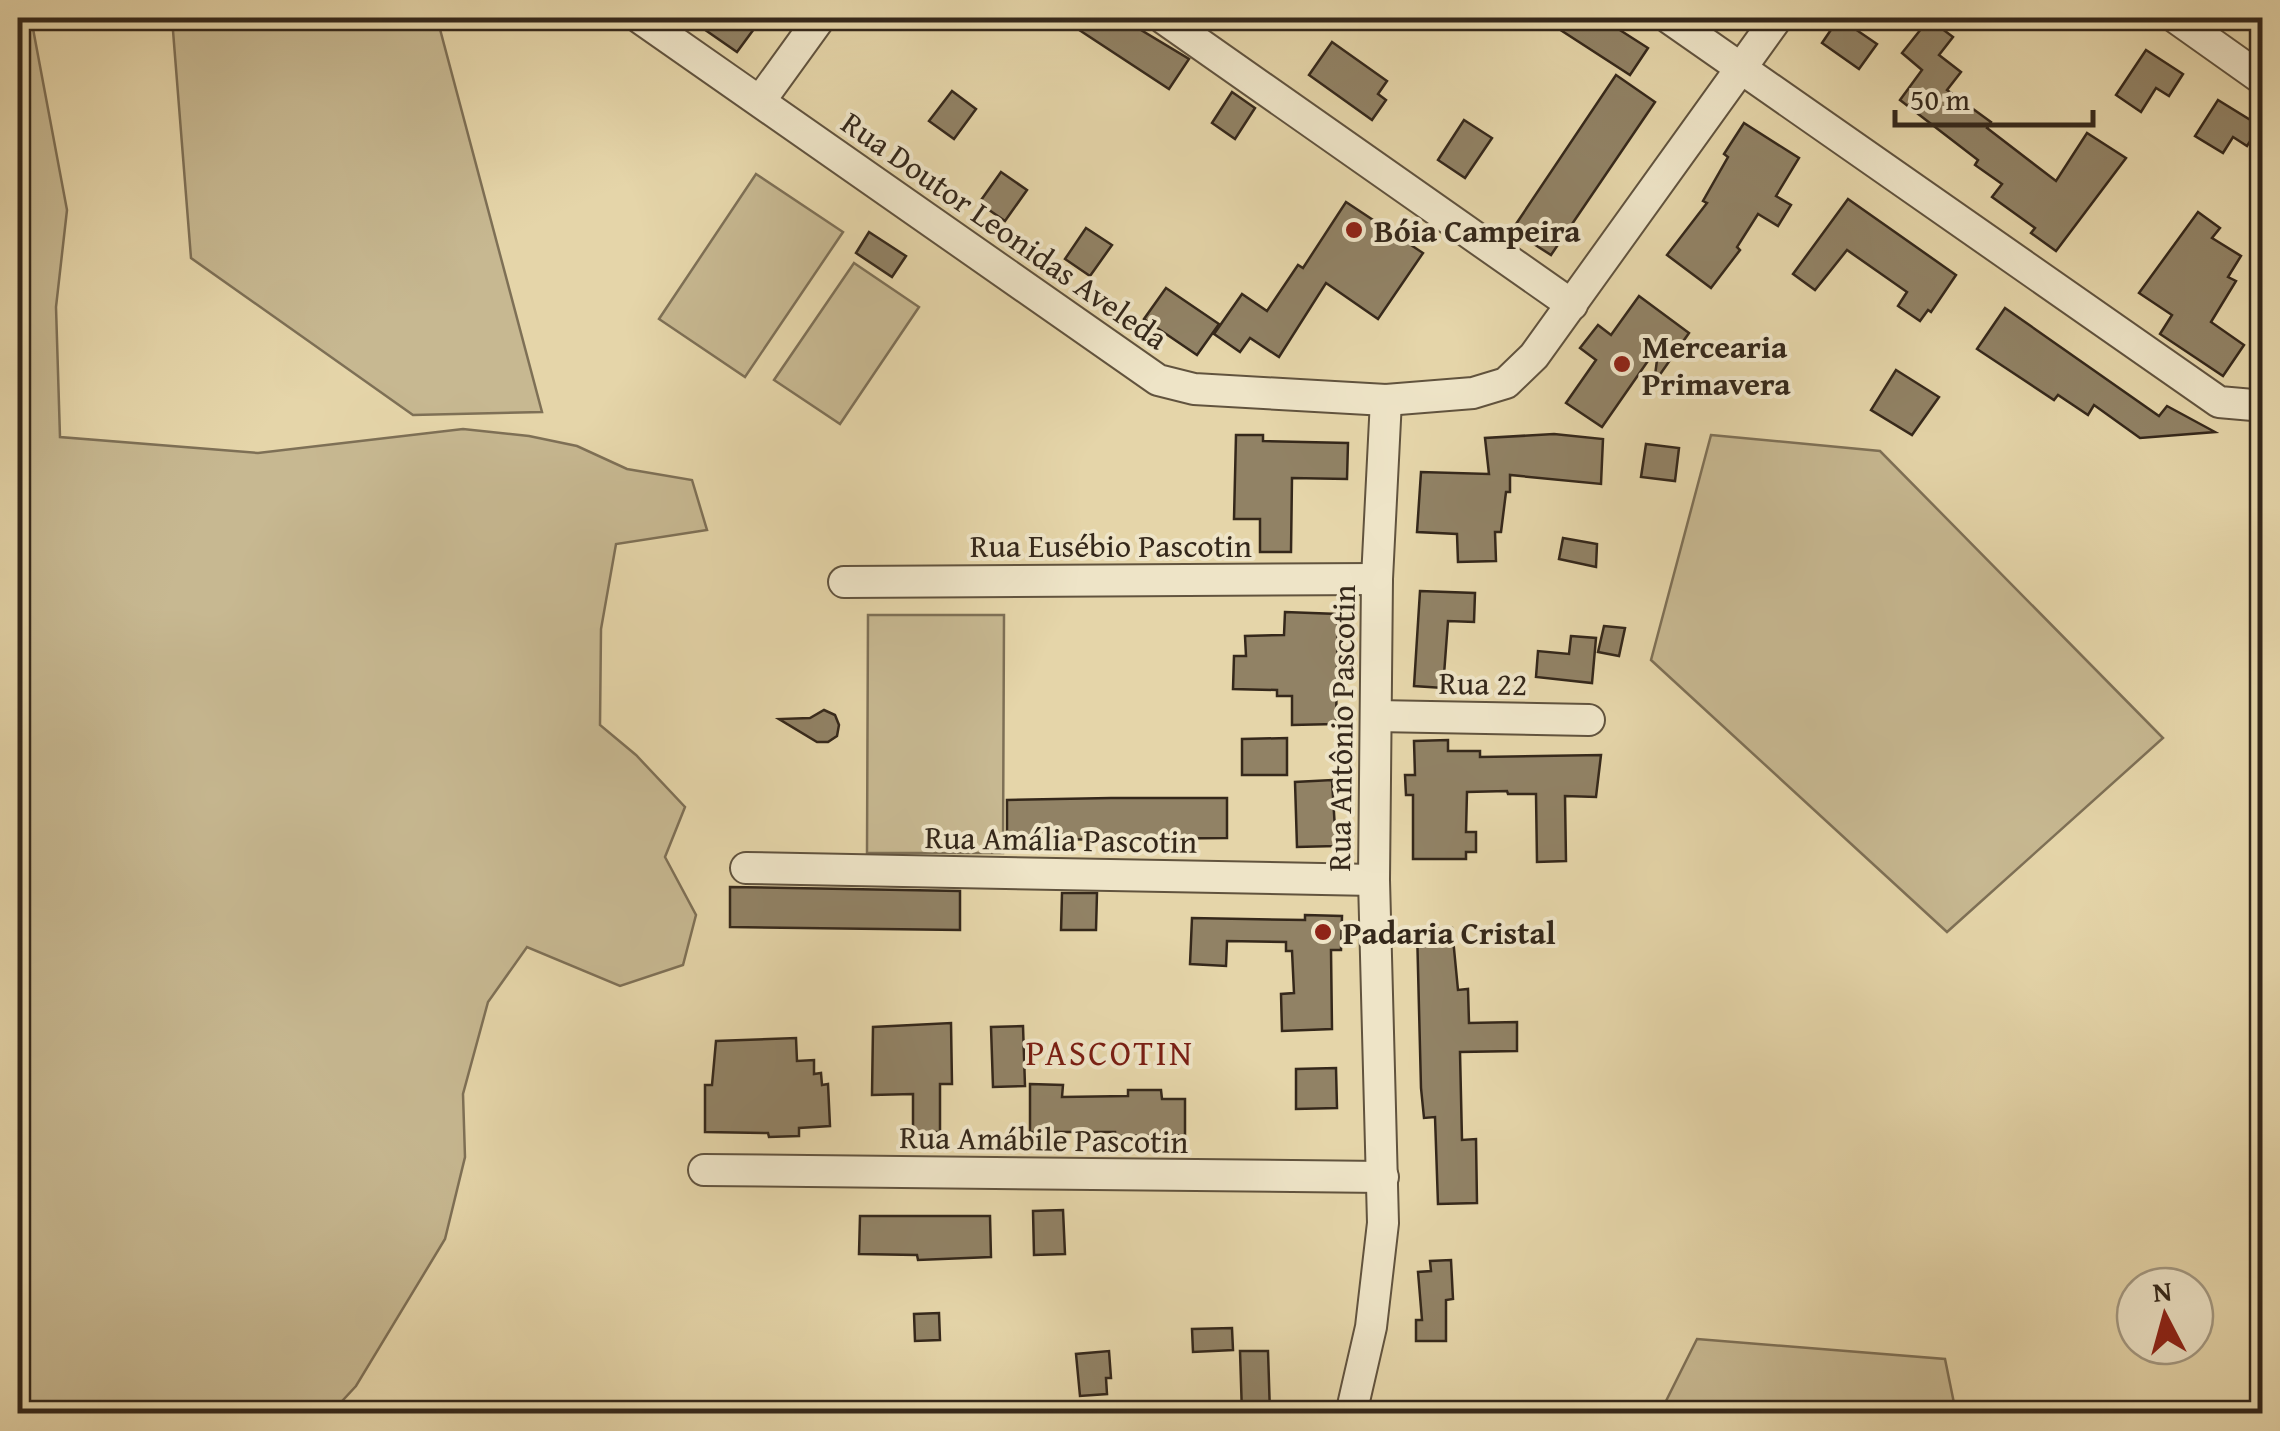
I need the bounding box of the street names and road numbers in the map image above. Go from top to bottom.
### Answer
street label: Rua Doutor Leonidas Aveleda [832,99,1178,361]
street label: Rua Eusébio Pascotin [970,522,1252,569]
street label: Rua Antônio Pascotin [1315,584,1367,872]
street label: Rua 22 [1438,659,1528,707]
street label: Rua Amália Pascotin [924,813,1198,865]
street label: Rua Amábile Pascotin [899,1113,1189,1165]

